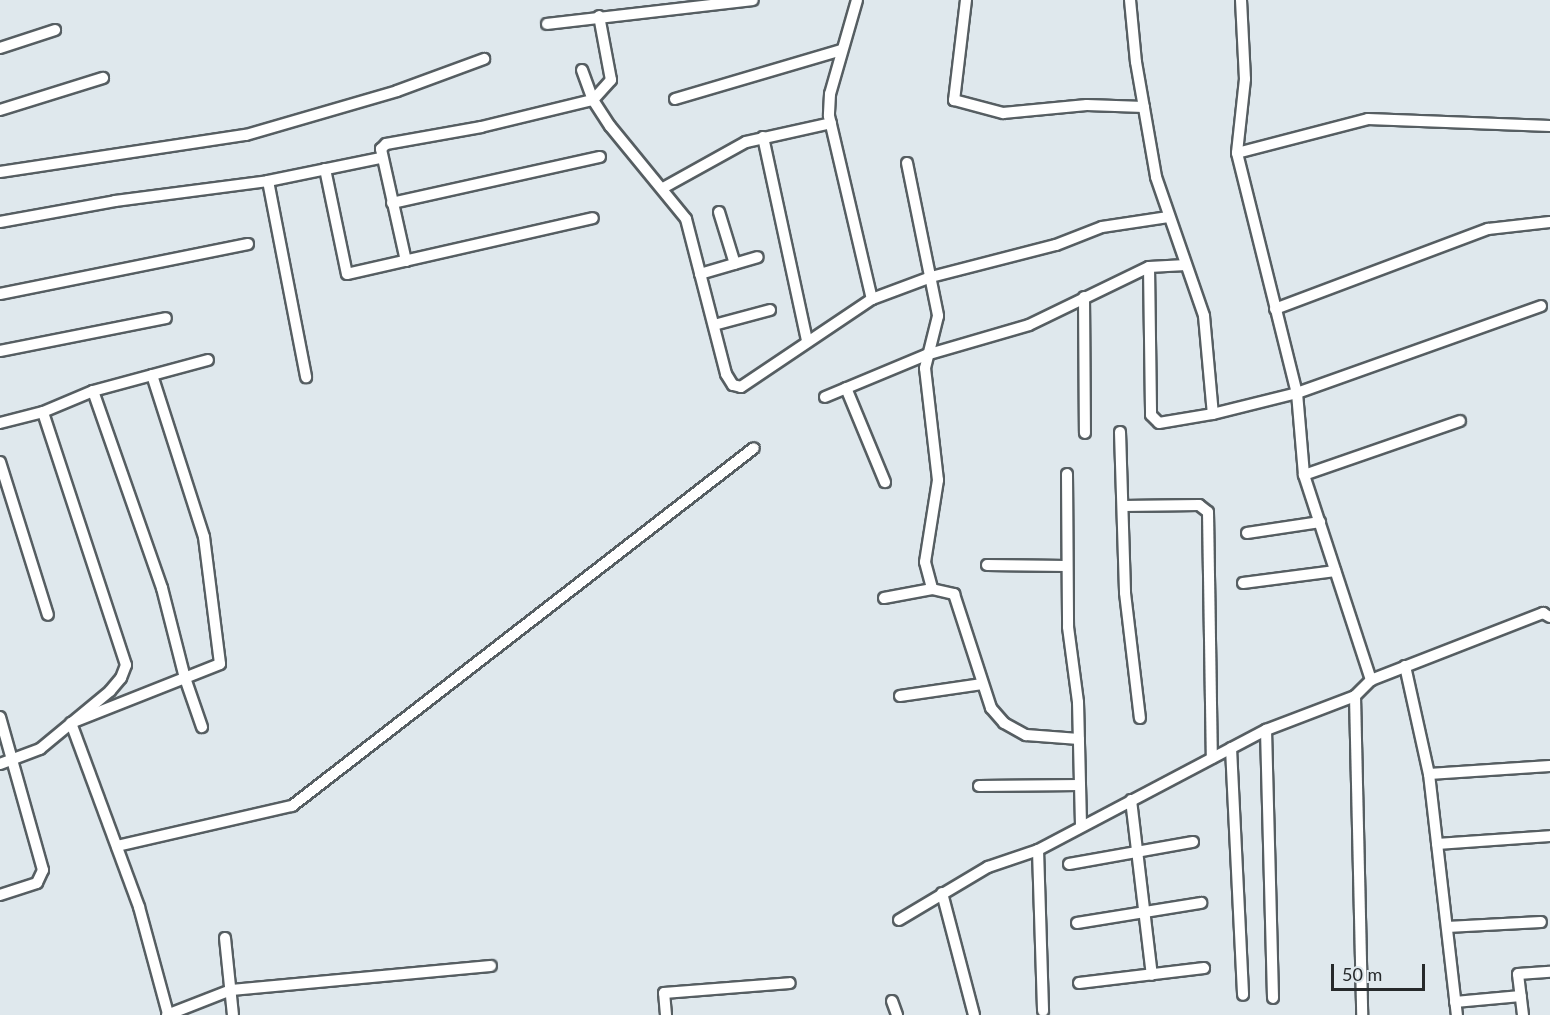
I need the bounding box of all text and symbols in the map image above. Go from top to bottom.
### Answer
scale bar [1334,952,1428,990]
text: 50 m [1342,963,1382,985]

